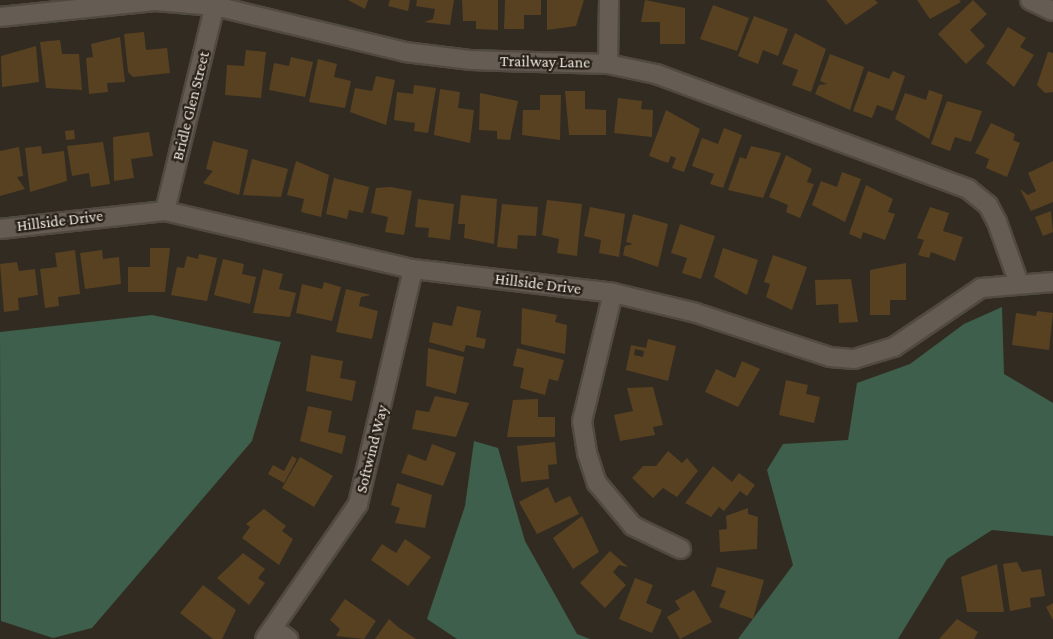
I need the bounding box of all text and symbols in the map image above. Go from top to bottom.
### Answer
street label: Bridle Glen Street [168,49,214,163]
street label: Trailway Lane [500,52,590,72]
street label: Hillside Drive [16,206,104,236]
street label: Hillside Drive [494,269,582,299]
street label: Softwind Way [352,403,392,495]

